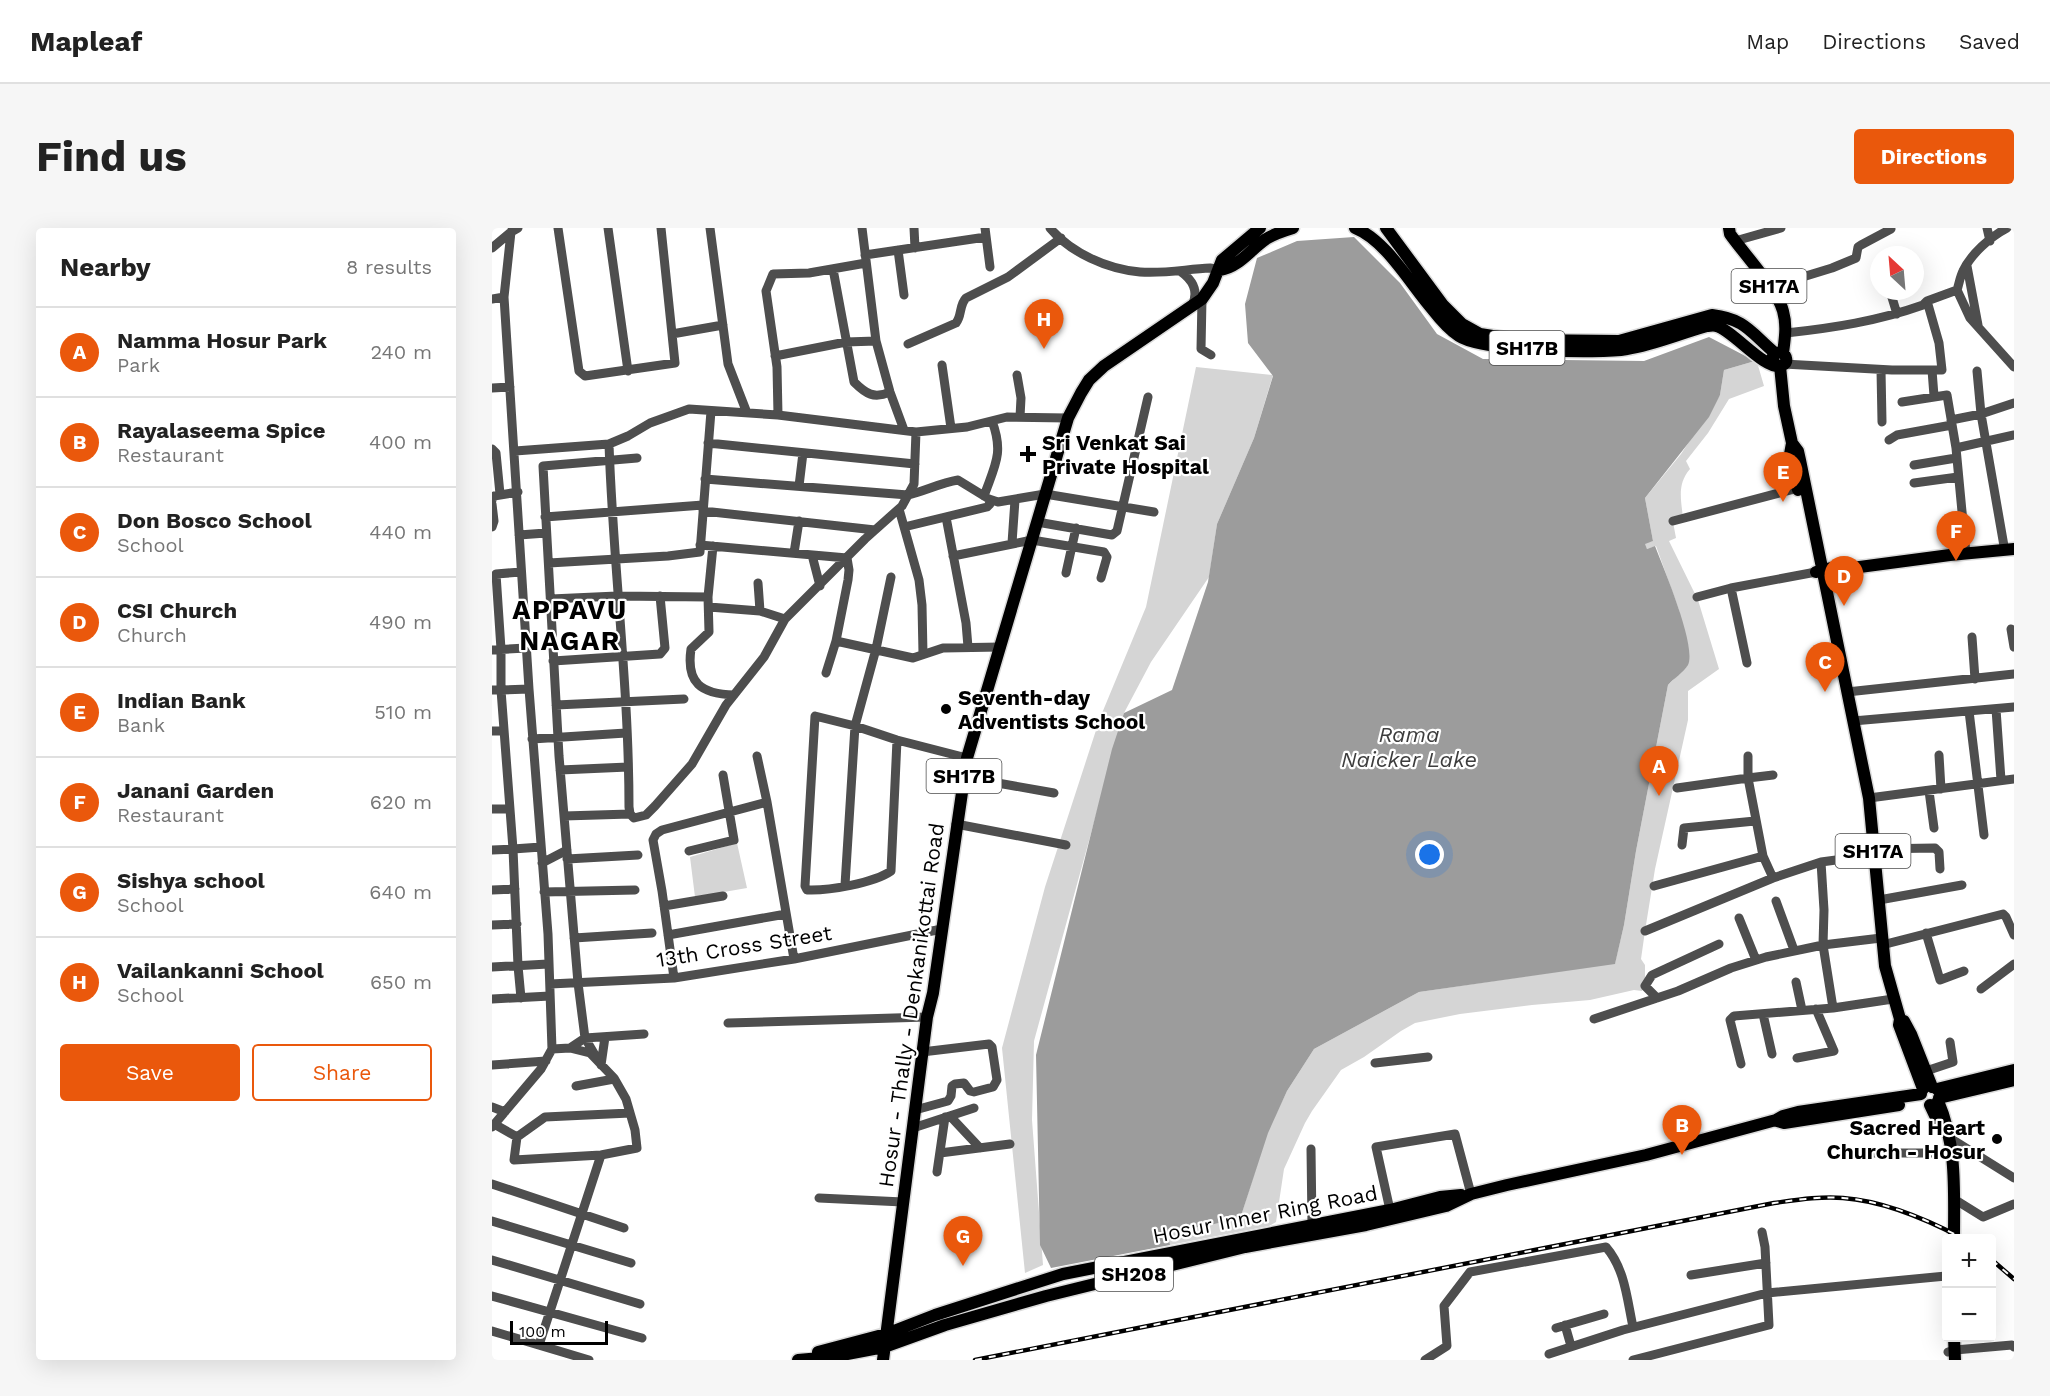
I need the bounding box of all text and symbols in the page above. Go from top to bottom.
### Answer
text: Mapleaf [30,25,142,58]
text: Map [1746,29,1789,54]
text: Directions [1822,29,1926,54]
text: Saved [1959,29,2020,54]
button: Directions [1854,129,2014,184]
text: Find us [36,132,187,181]
north arrow [1870,246,1924,300]
text: Nearby [60,252,151,282]
text: 8 results [346,255,432,279]
road number: SH17A [1732,269,1806,303]
pin: H [1024,300,1064,349]
text: Namma Hosur Park [117,328,327,353]
road number: SH17B [1490,331,1564,365]
text: A [73,340,86,364]
text: 240 m [370,340,432,364]
text: Park [117,353,160,377]
text: Rayalaseema Spice [117,418,325,443]
text: B [73,430,86,454]
text: 400 m [369,430,432,454]
place label: Sri Venkat Sai Private Hospital [1042,430,1209,479]
text: Restaurant [117,443,224,467]
marker: Sri Venkat Sai Private Hospital [1019,445,1037,463]
pin: E [1764,452,1802,502]
text: Don Bosco School [117,508,312,533]
pin: F [1936,512,1976,561]
text: C [73,520,86,544]
text: 440 m [369,520,432,544]
text: School [117,533,184,557]
pin: D [1824,556,1864,606]
district label: APPAVU NAGAR [512,594,628,657]
text: CSI Church [117,598,237,623]
text: D [72,610,87,634]
text: 490 m [369,610,432,634]
text: Church [117,623,187,647]
pin: C [1806,642,1844,692]
place label: Seventh-day Adventists School [958,685,1145,734]
text: Indian Bank [117,688,246,713]
text: E [73,700,86,724]
text: 510 m [374,700,432,724]
marker: Seventh-day Adventists School [939,702,953,716]
text: Bank [117,713,165,737]
water label: Rama Naicker Lake [1341,722,1477,772]
pin: A [1640,746,1678,796]
road number: SH17B [926,759,1002,793]
text: Janani Garden [117,778,274,803]
text: F [73,790,86,814]
text: 620 m [370,790,432,814]
text: Restaurant [117,803,224,827]
street label: Hosur - Thally - Denkanikottai Road [873,821,949,1189]
road number: SH17A [1836,834,1910,868]
your location [1415,840,1444,869]
text: Sishya school [117,868,265,893]
text: G [72,880,87,904]
text: 640 m [369,880,432,904]
text: School [117,893,184,917]
street label: 13th Cross Street [655,920,834,972]
text: Vailankanni School [117,958,324,983]
text: H [72,970,87,994]
text: 650 m [370,970,432,994]
text: School [117,983,184,1007]
button: Save [60,1044,240,1101]
button: Share [252,1044,432,1101]
pin: B [1662,1106,1702,1155]
place label: Sacred Heart Church - Hosur [1826,1115,1985,1164]
marker: Sacred Heart Church - Hosur [1990,1132,2004,1146]
street label: Hosur Inner Ring Road [1150,1180,1380,1248]
pin: G [944,1216,982,1266]
map controls [1942,1234,1996,1342]
button: + [1942,1234,1996,1288]
road number: SH208 [1095,1257,1173,1291]
button: − [1942,1288,1996,1342]
scale bar [510,1318,608,1346]
text: 100 m [519,1322,566,1341]

